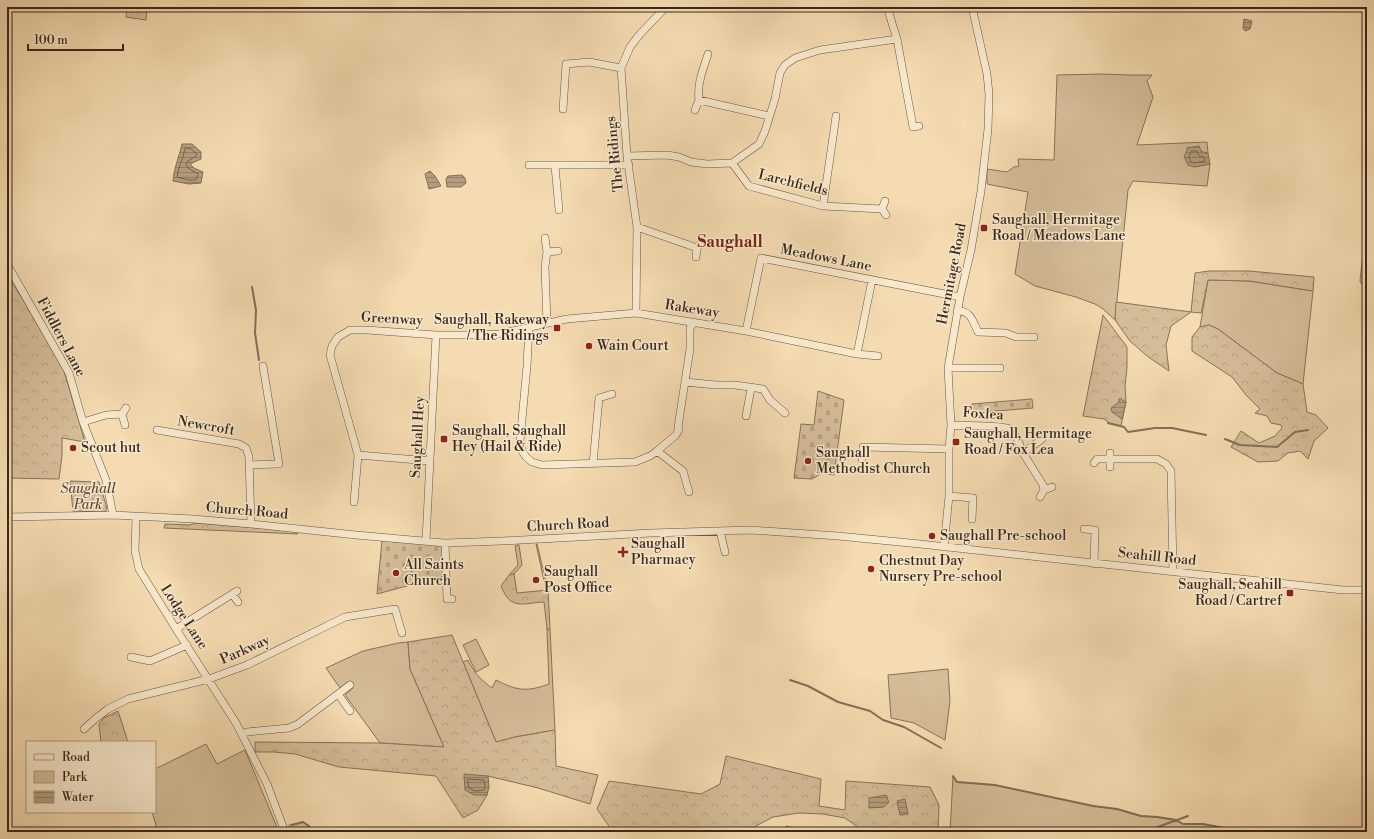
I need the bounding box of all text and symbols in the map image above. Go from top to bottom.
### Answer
scale bar [28,26,123,52]
text: 100 m [34,33,68,48]
street label: The Ridings [602,115,628,193]
street label: Larchfields [756,166,830,200]
place label: Saughall, Hermitage Road / Meadows Lane [992,211,1126,245]
street label: Hermitage Road [933,222,971,326]
marker: Saughall, Hermitage Road / Meadows Lane [979,223,989,233]
district label: Saughall [697,232,764,252]
street label: Meadows Lane [779,240,873,276]
street label: Fiddlers Lane [32,294,90,380]
street label: Rakeway [664,296,721,322]
street label: Greenway [360,308,424,330]
place label: Saughall, Rakeway / The Ridings [434,311,549,345]
marker: Saughall, Rakeway / The Ridings [552,323,562,333]
place label: Wain Court [596,337,669,355]
marker: Wain Court [584,341,594,351]
street label: Saughall Hey [407,395,429,478]
street label: Foxlea [962,404,1005,424]
street label: Newcroft [176,412,236,440]
place label: Saughall, Saughall Hey (Hail & Ride) [452,422,566,456]
place label: Saughall, Hermitage Road / Fox Lea [964,425,1092,459]
marker: Saughall, Saughall Hey (Hail & Ride) [439,434,449,444]
marker: Saughall, Hermitage Road / Fox Lea [951,437,961,447]
place label: Scout hut [81,439,141,457]
marker: Scout hut [68,443,78,453]
place label: Saughall Methodist Church [816,444,931,478]
marker: Saughall Methodist Church [803,456,813,466]
park label: Saughall Park [60,480,116,514]
street label: Church Road [205,498,289,524]
street label: Church Road [526,514,610,536]
place label: Saughall Pre-school [940,527,1066,545]
marker: Saughall Pre-school [927,531,937,541]
place label: Saughall Pharmacy [631,535,696,569]
street label: Seahill Road [1117,544,1197,570]
marker: Saughall Pharmacy [618,547,628,557]
place label: Chestnut Day Nursery Pre-school [879,552,1002,586]
place label: All Saints Church [403,556,464,590]
place label: Saughall Post Office [544,563,612,597]
marker: Chestnut Day Nursery Pre-school [866,564,876,574]
marker: All Saints Church [391,568,401,578]
marker: Saughall Post Office [531,575,541,585]
place label: Saughall, Seahill Road / Cartref [1178,576,1283,610]
street label: Lodge Lane [156,581,212,653]
marker: Saughall, Seahill Road / Cartref [1285,588,1295,598]
street label: Parkway [217,631,273,669]
legend [26,741,156,813]
text: Road [62,750,90,765]
text: Park [62,770,88,785]
text: Water [61,790,94,805]

